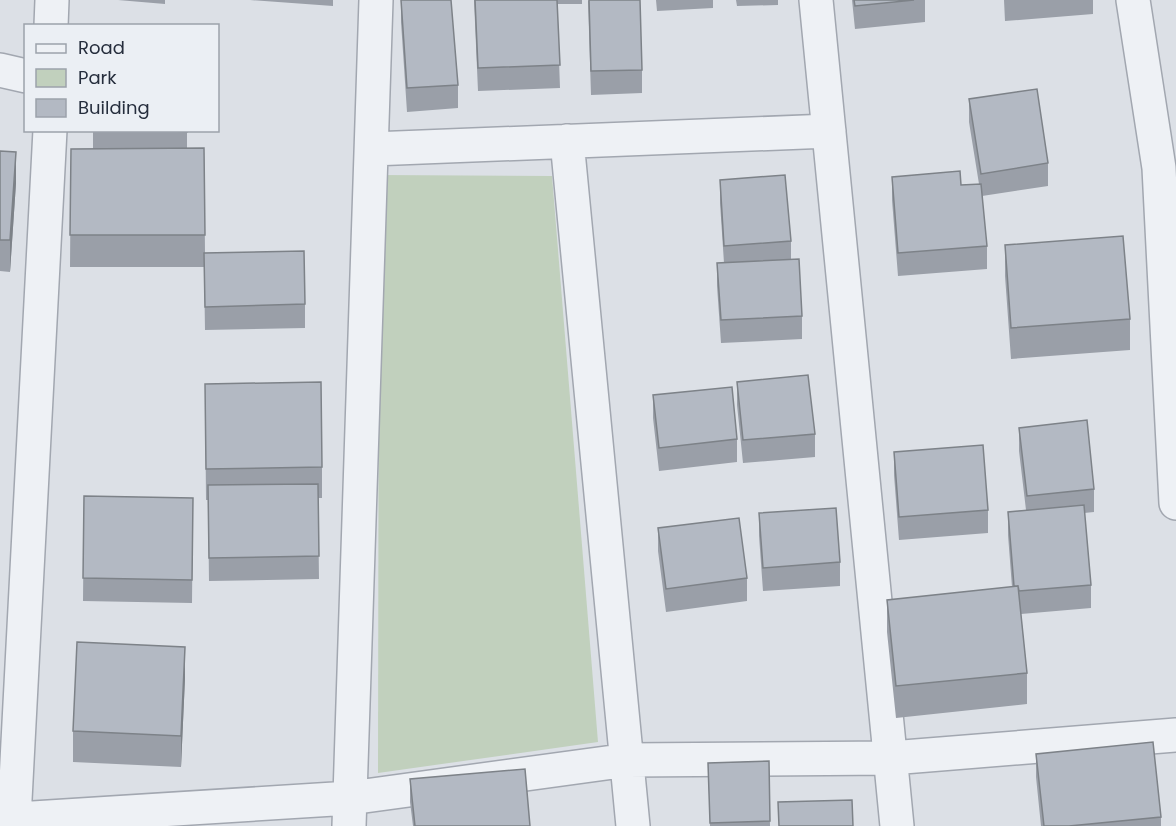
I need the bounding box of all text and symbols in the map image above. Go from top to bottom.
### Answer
legend [24,24,219,132]
text: Road [78,35,125,60]
text: Park [78,65,117,90]
text: Building [78,95,150,120]

